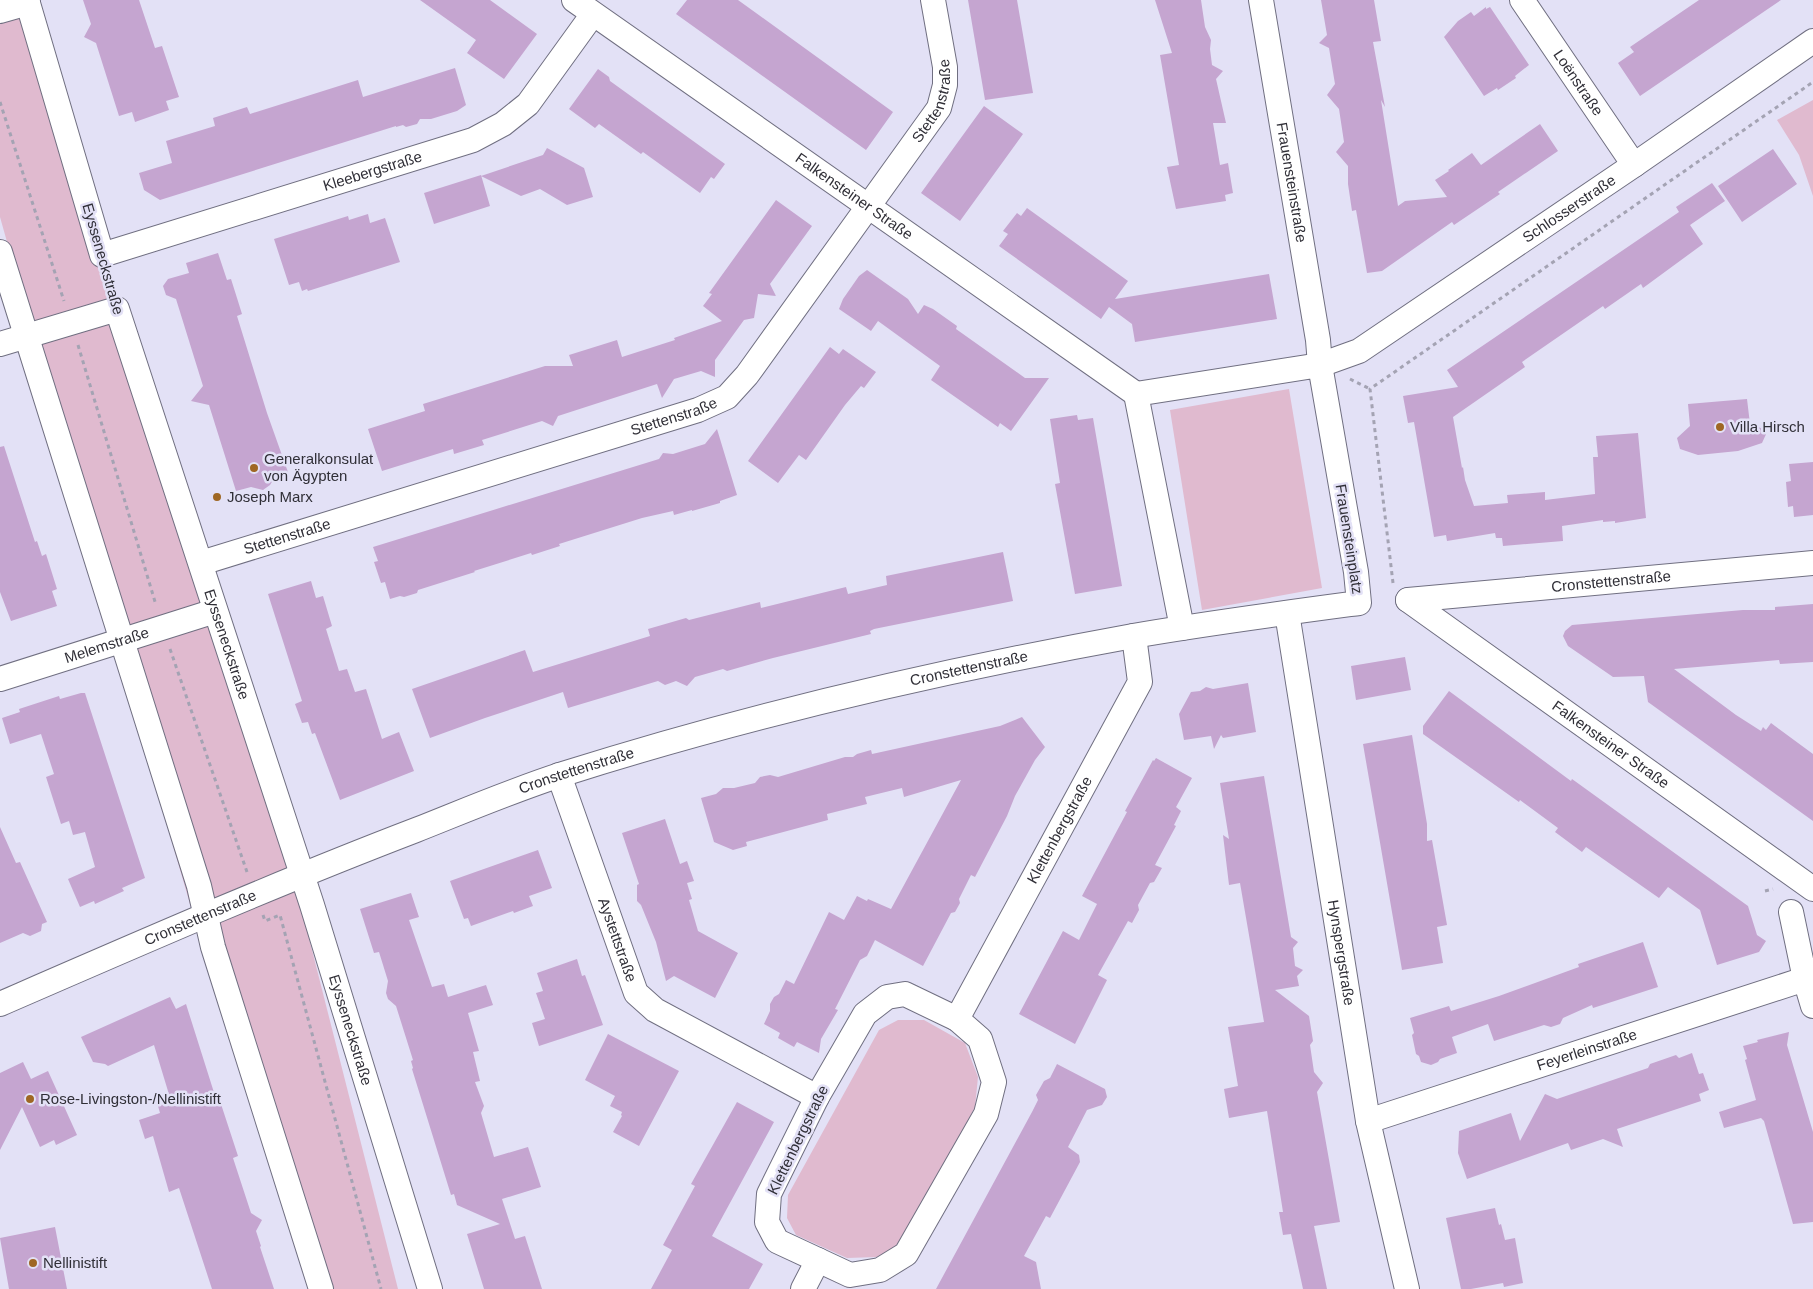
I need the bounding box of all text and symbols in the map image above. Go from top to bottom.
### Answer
street label: Loënstraße [1550,46,1607,119]
street label: Stettenstraße [908,58,953,146]
street label: Frauensteinstraße [1274,121,1311,244]
street label: Kleebergstraße [321,147,424,194]
street label: Falkensteiner Straße [792,149,916,243]
street label: Schlosserstraße [1519,171,1619,246]
street label: Eysseneckstraße [79,201,128,317]
street label: Stettenstraße [628,394,720,438]
place label: Villa Hirsch [1730,418,1805,435]
marker: Villa Hirsch [1714,421,1726,433]
place label: Generalkonsulat von Ägypten [264,450,374,484]
marker: Generalkonsulat von Ägypten [248,462,260,474]
street label: Frauensteinplatz [1332,483,1367,595]
place label: Joseph Marx [227,488,313,505]
marker: Joseph Marx [211,491,223,503]
street label: Stettenstraße [241,515,332,557]
street label: Cronstettenstraße [1551,567,1672,595]
street label: Eysseneckstraße [201,587,253,702]
street label: Melemstraße [62,623,151,666]
street label: Cronstettenstraße [908,647,1029,689]
street label: Falkensteiner Straße [1549,697,1673,792]
street label: Cronstettenstraße [516,744,636,797]
street label: Klettenbergstraße [1023,773,1095,886]
street label: Cronstettenstraße [141,886,259,949]
street label: Aystettstraße [595,895,640,984]
street label: Hynspergstraße [1325,899,1358,1007]
street label: Eysseneckstraße [326,972,376,1087]
street label: Feyerleinstraße [1534,1025,1639,1074]
street label: Klettenbergstraße [764,1082,831,1197]
place label: Rose-Livingston-/Nellinistift [40,1090,222,1107]
marker: Rose-Livingston-/Nellinistift [24,1093,36,1105]
place label: Nellinistift [43,1254,108,1271]
marker: Nellinistift [27,1257,39,1269]

